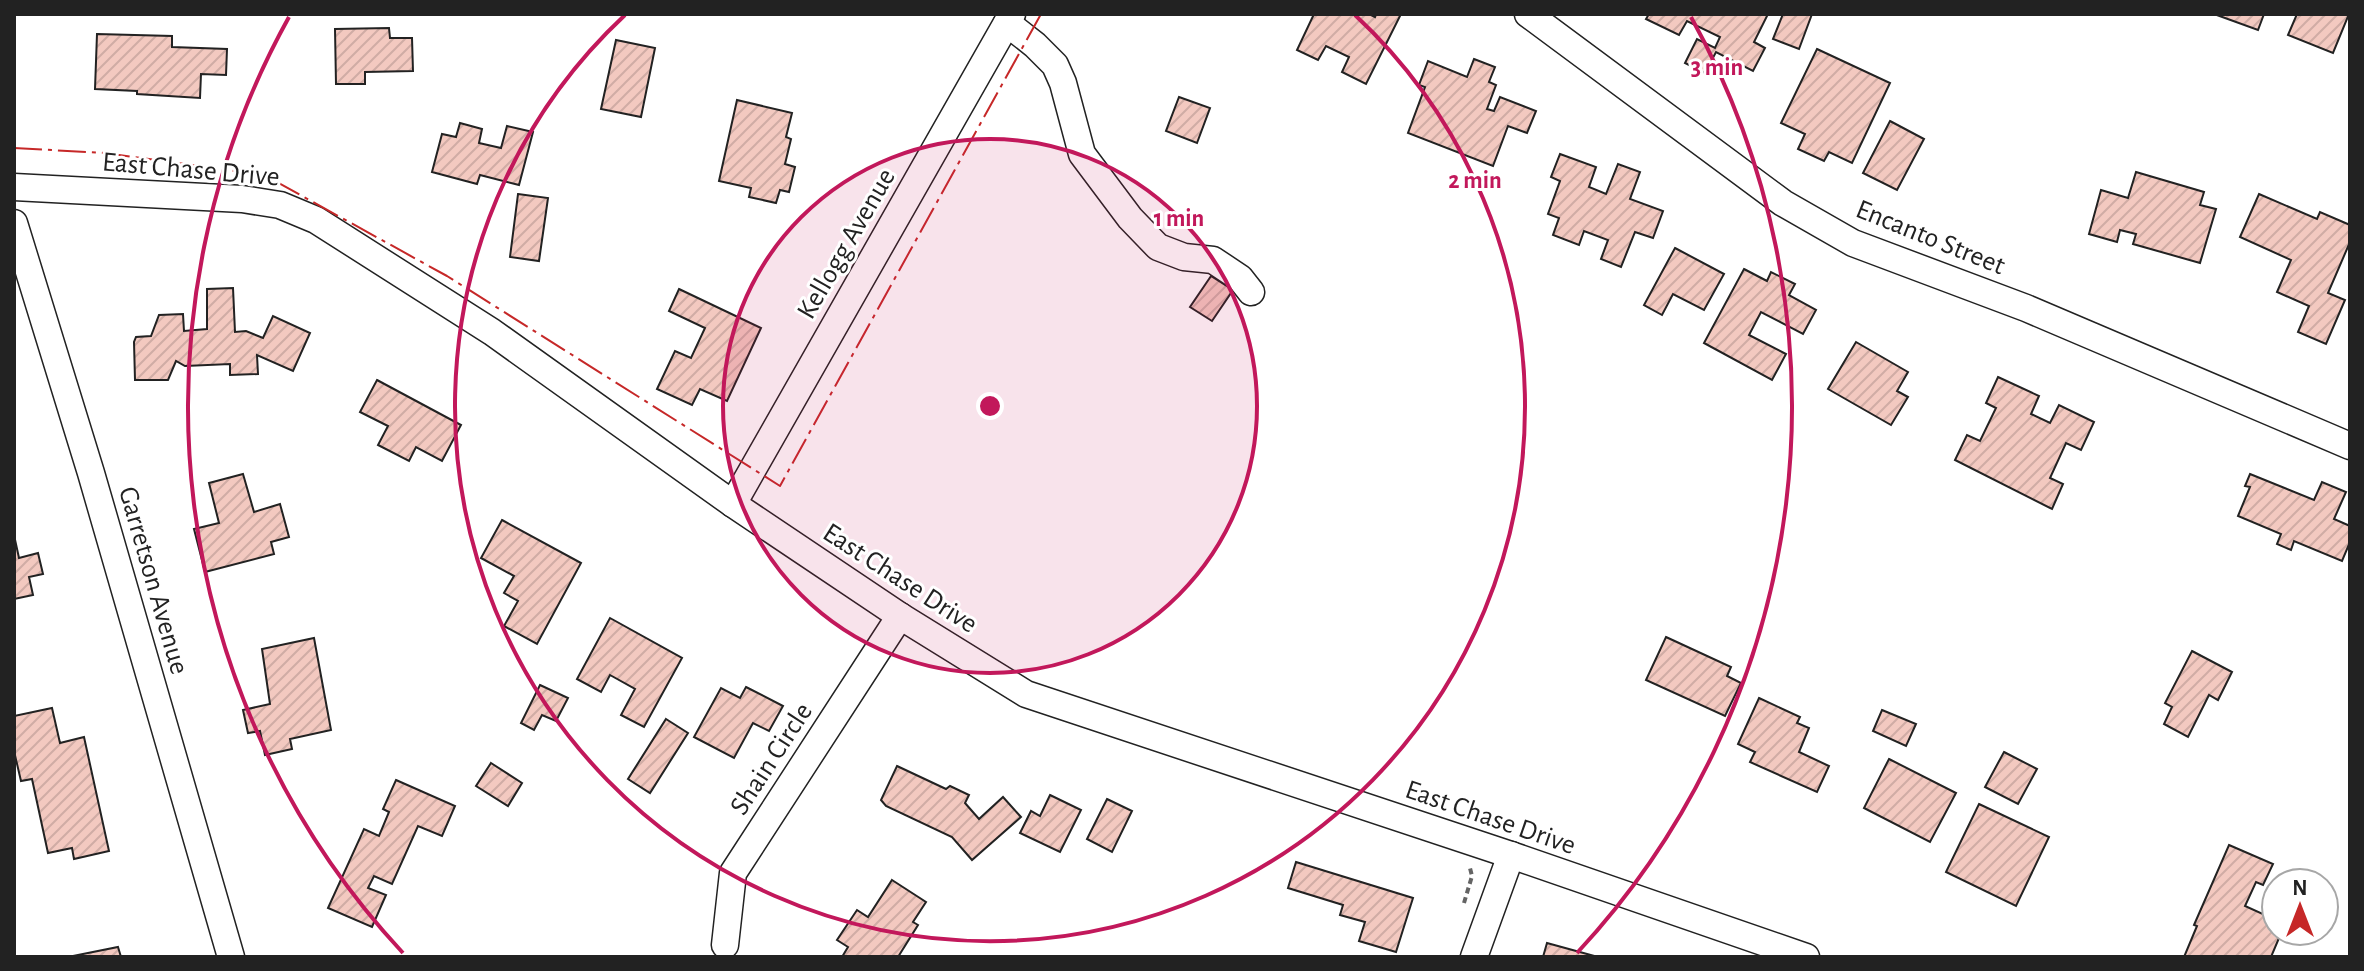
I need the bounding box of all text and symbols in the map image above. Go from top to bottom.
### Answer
text: 3 min [1691,56,1743,80]
street label: East Chase Drive [101,148,281,192]
street label: Kellogg Avenue [792,164,901,324]
text: 2 min [1448,169,1502,193]
street label: Encanto Street [1852,195,2009,280]
text: 1 min [1154,207,1204,231]
centre of rings [976,392,1004,420]
street label: Garretson Avenue [113,484,193,677]
street label: East Chase Drive [818,518,982,639]
street label: Shain Circle [725,698,818,820]
street label: East Chase Drive [1402,776,1579,860]
north arrow [2260,867,2340,947]
text: N [2292,877,2308,899]

